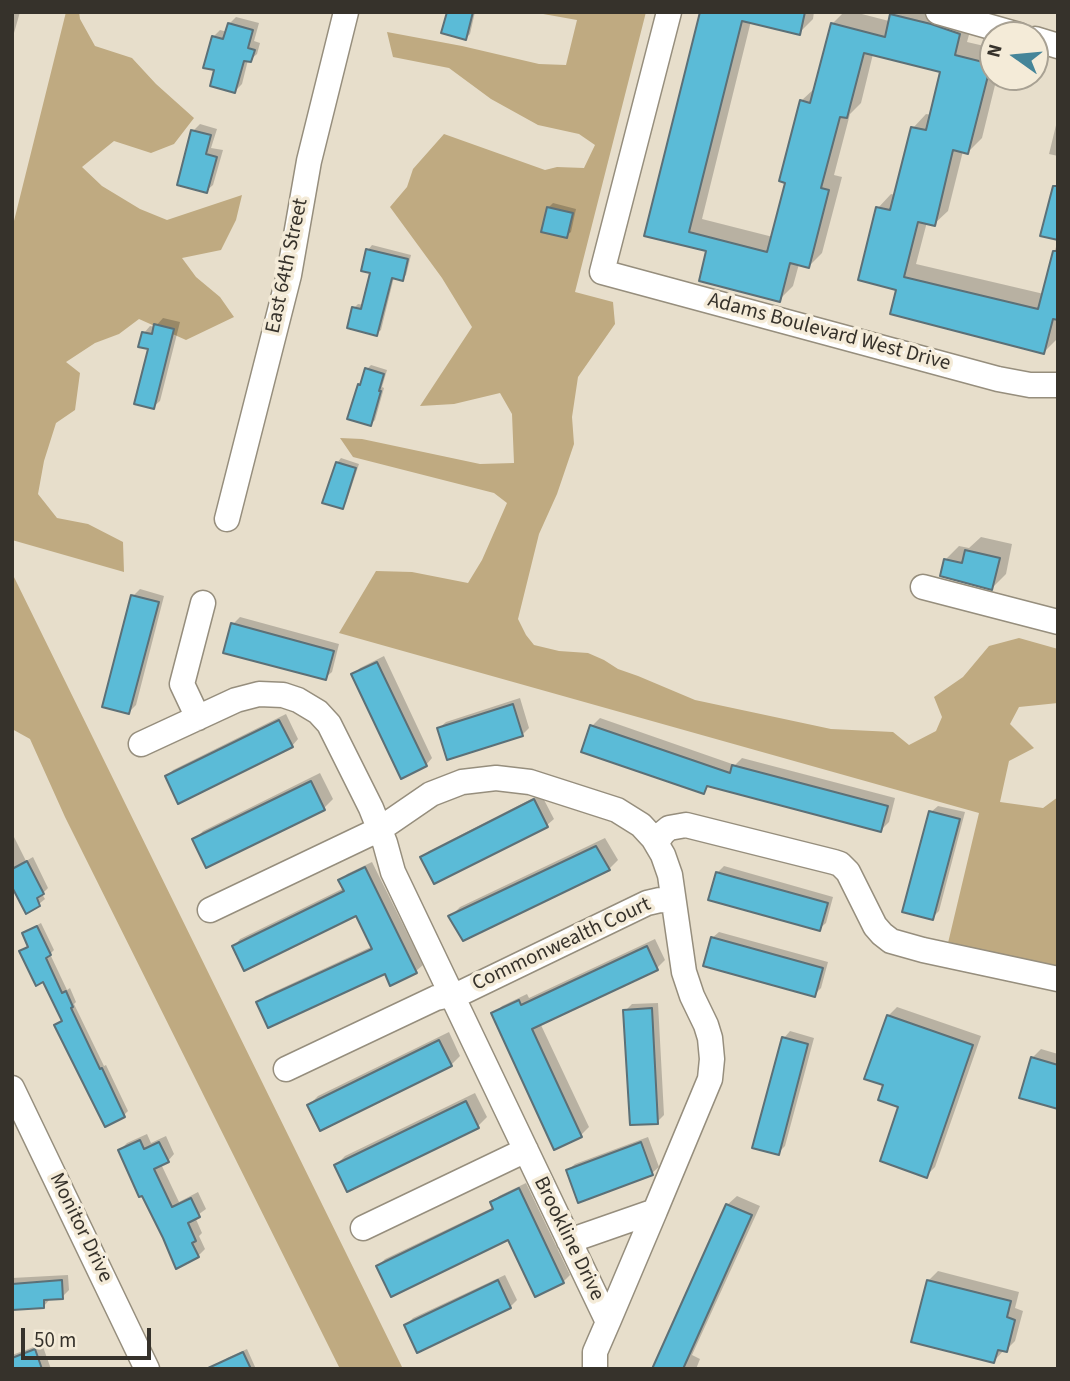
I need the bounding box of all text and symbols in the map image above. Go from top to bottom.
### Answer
north arrow [979,21,1049,91]
text: N [980,41,1010,61]
street label: East 64th Street [261,196,315,336]
street label: Adams Boulevard West Drive [705,288,953,378]
street label: Commonwealth Court [469,893,655,997]
street label: Monitor Drive [43,1169,117,1287]
street label: Brookline Drive [527,1173,609,1305]
scale bar [24,1314,154,1358]
text: 50 m [34,1325,76,1355]

